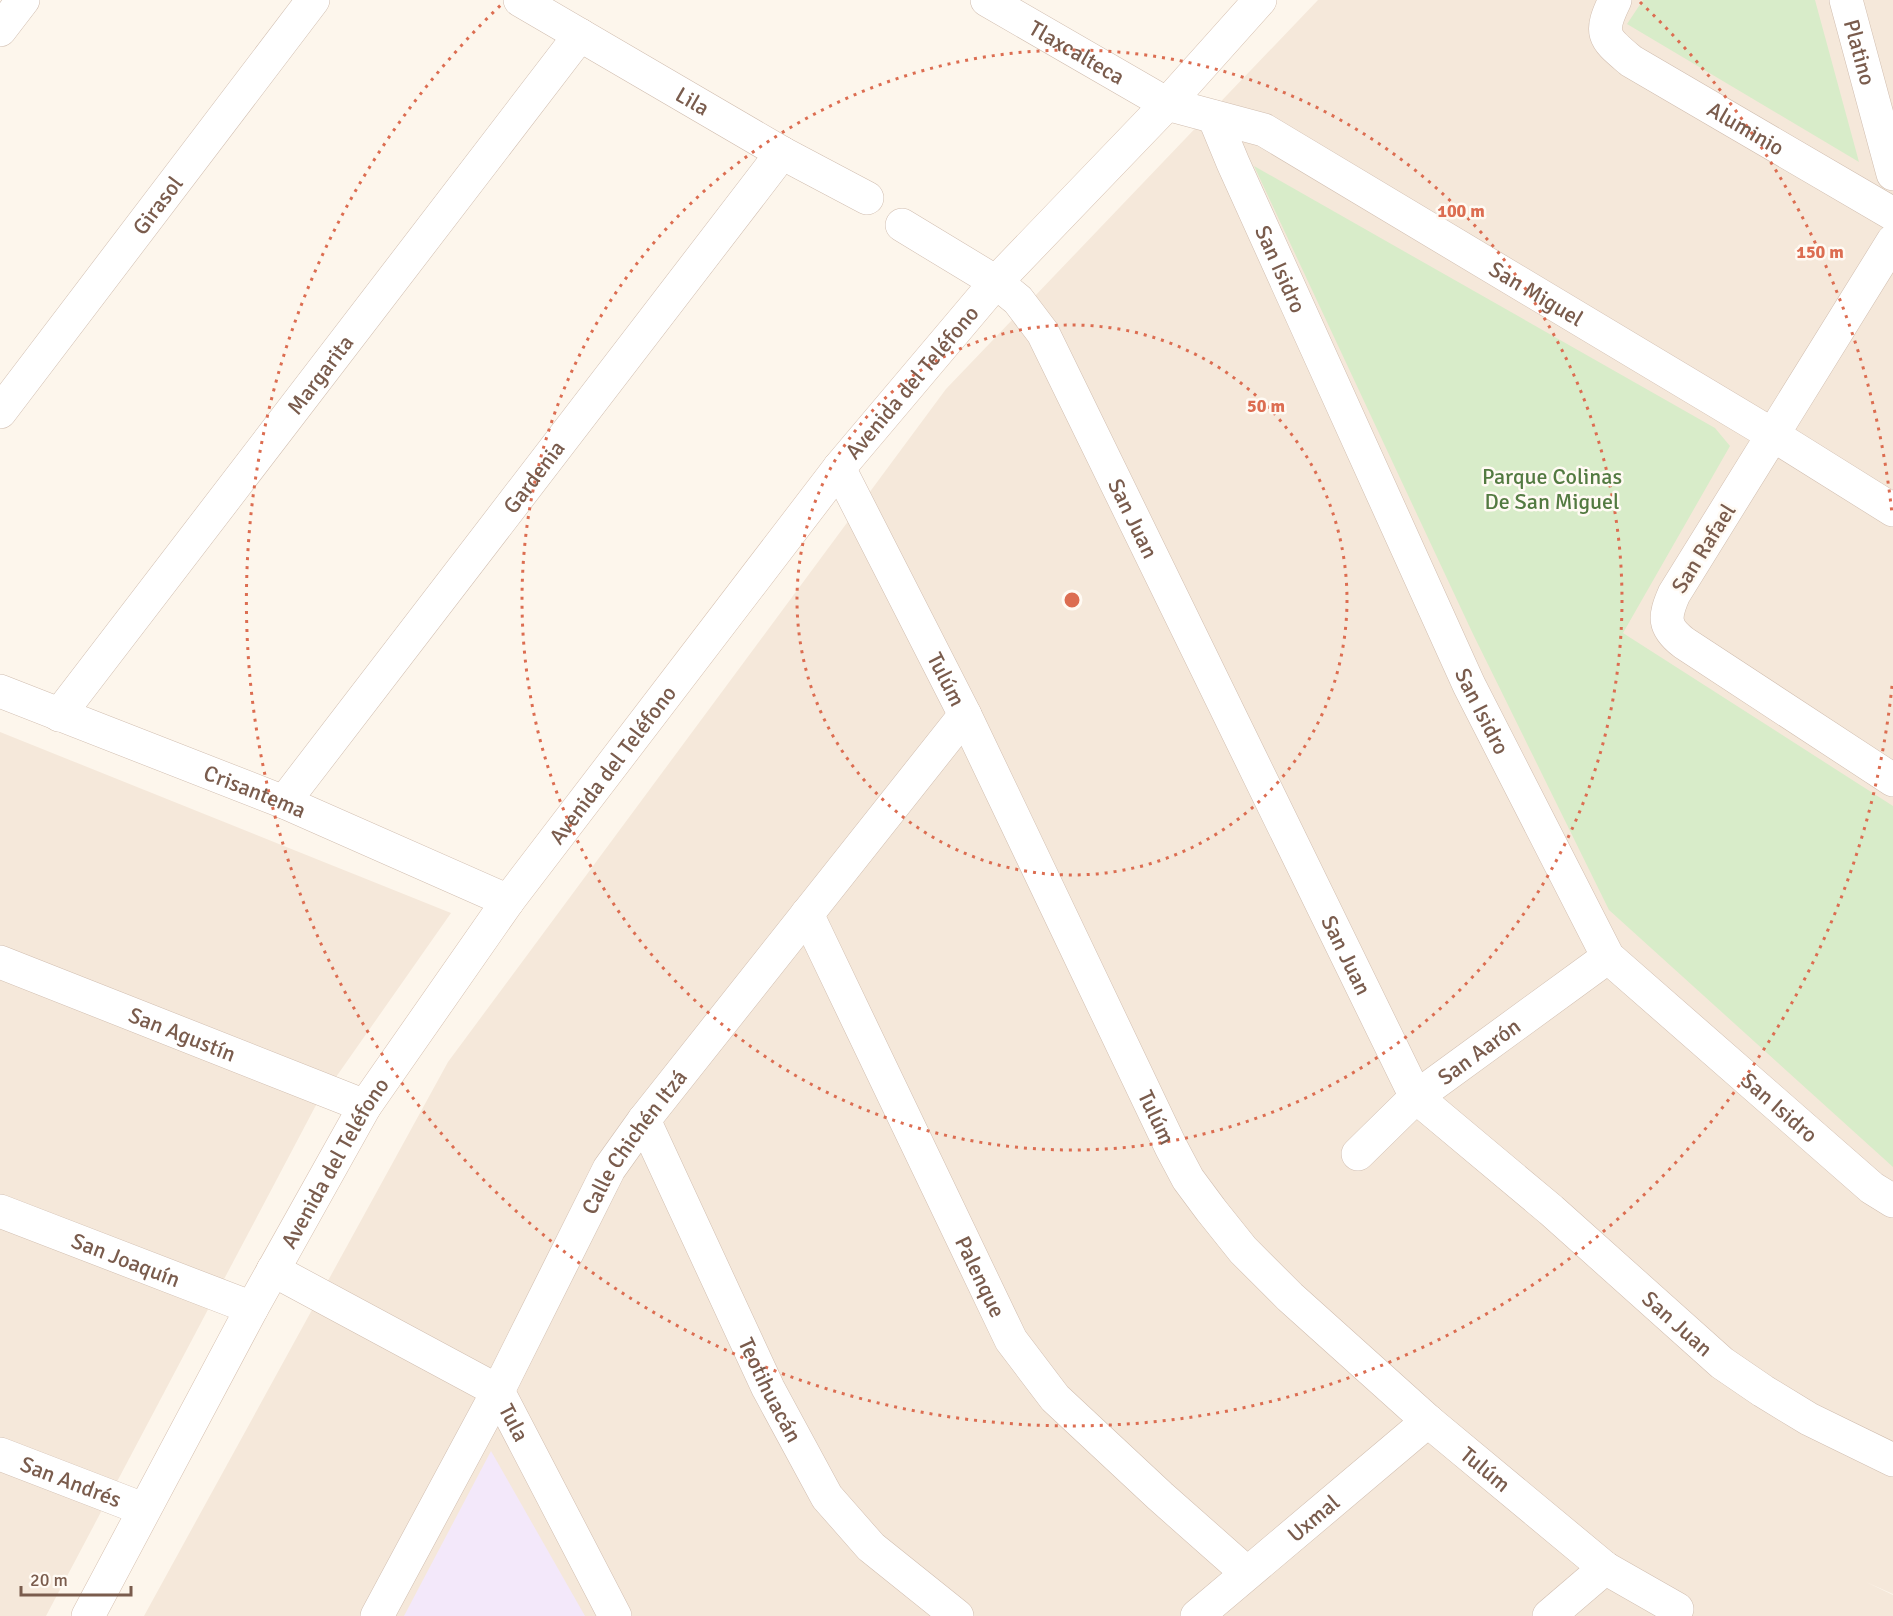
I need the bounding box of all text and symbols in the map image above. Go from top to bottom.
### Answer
street label: Tlaxcalteca [1024,14,1129,91]
street label: Platino [1838,16,1881,88]
street label: Lila [671,81,714,122]
street label: Aluminio [1702,96,1789,162]
street label: Girasol [127,171,189,240]
text: 100 m [1437,200,1485,222]
street label: San Isidro [1249,221,1312,317]
text: 150 m [1796,241,1844,263]
street label: San Miguel [1484,255,1588,332]
street label: Avenida del Teléfono [840,300,985,465]
street label: Margarita [281,330,359,420]
text: 50 m [1247,395,1285,417]
street label: Gardenia [497,435,571,519]
park label: Parque Colinas De San Miguel [1482,463,1622,515]
street label: San Juan [1102,474,1164,563]
street label: San Rafael [1665,499,1741,598]
centre of rings [1062,590,1082,610]
street label: Tulúm [921,648,971,711]
street label: San Isidro [1449,664,1515,759]
street label: Avenida del Teléfono [543,680,682,850]
street label: Crisantema [200,759,310,824]
street label: San Juan [1315,911,1377,1000]
street label: San Agustín [125,1001,240,1068]
street label: San Aarón [1432,1012,1526,1091]
street label: Calle Chichén Itzá [576,1064,693,1219]
street label: San Isidro [1735,1067,1823,1148]
street label: Avenida del Teléfono [275,1072,395,1253]
street label: Tulúm [1132,1086,1181,1149]
street label: San Joaquín [68,1227,184,1293]
street label: Palenque [949,1232,1011,1322]
street label: San Juan [1637,1285,1718,1362]
street label: Teotihuacán [733,1333,808,1447]
street label: Tula [493,1399,535,1446]
street label: Tulúm [1455,1441,1516,1498]
street label: San Andrés [17,1450,125,1513]
street label: Uxmal [1282,1489,1345,1548]
scale bar [21,1559,130,1597]
text: 20 m [30,1569,68,1591]

